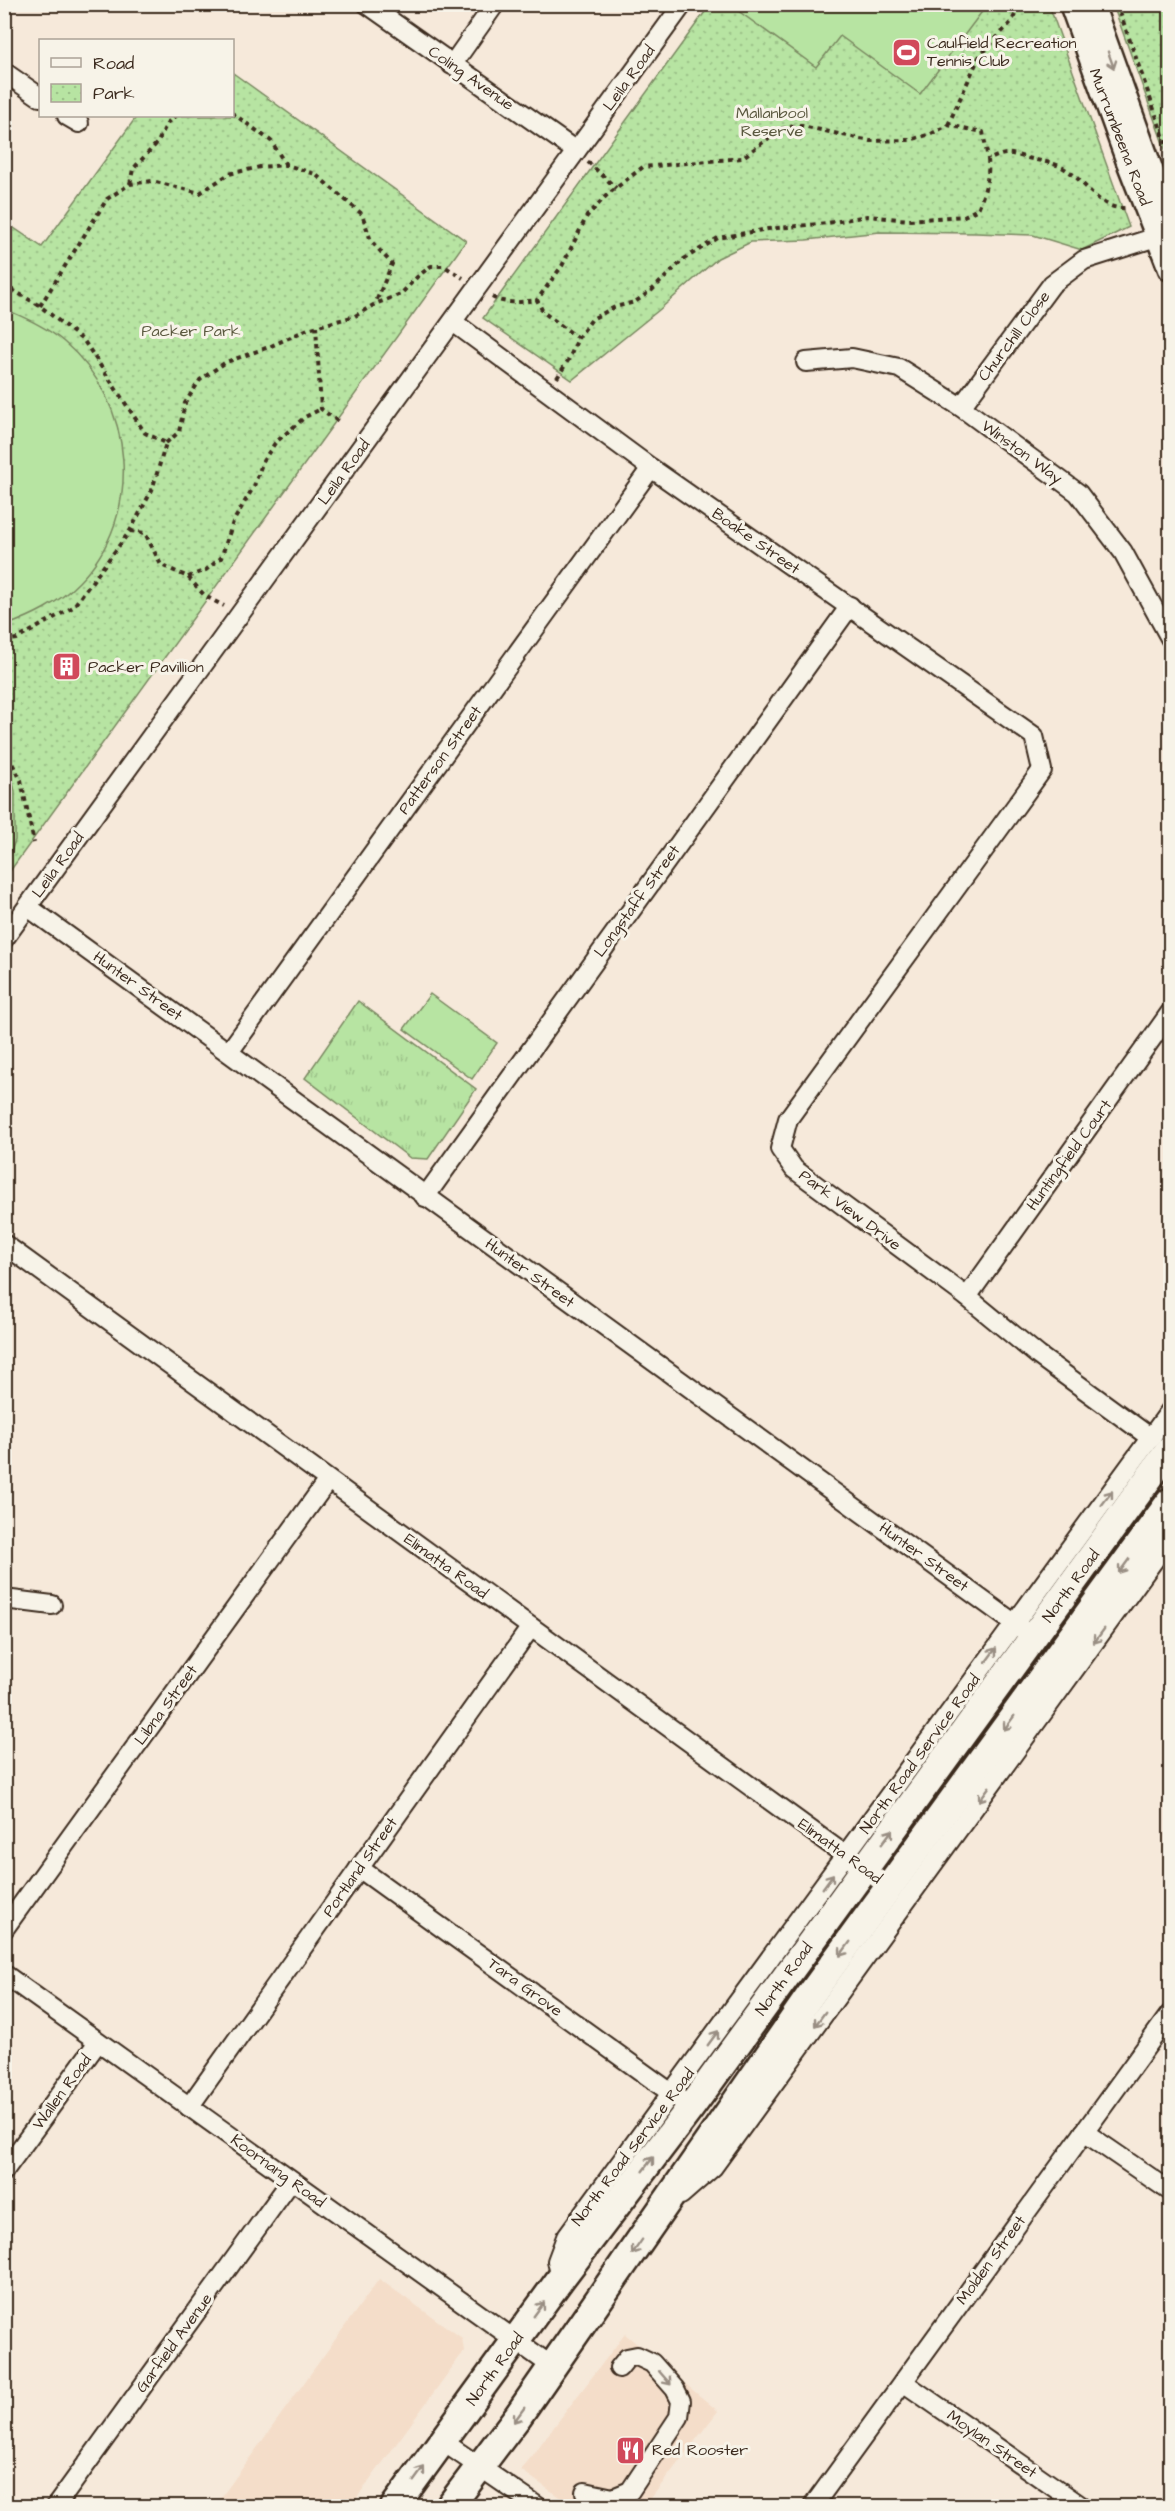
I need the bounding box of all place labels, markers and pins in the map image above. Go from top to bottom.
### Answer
place label: Caulfield Recreation Tennis Club [927,32,1077,72]
sports icon: Caulfield Recreation Tennis Club [890,36,922,68]
building icon: Packer Pavillion [51,651,83,683]
place label: Packer Pavillion [88,656,204,678]
restaurant icon: Red Rooster [615,2434,647,2466]
place label: Red Rooster [652,2439,748,2461]

